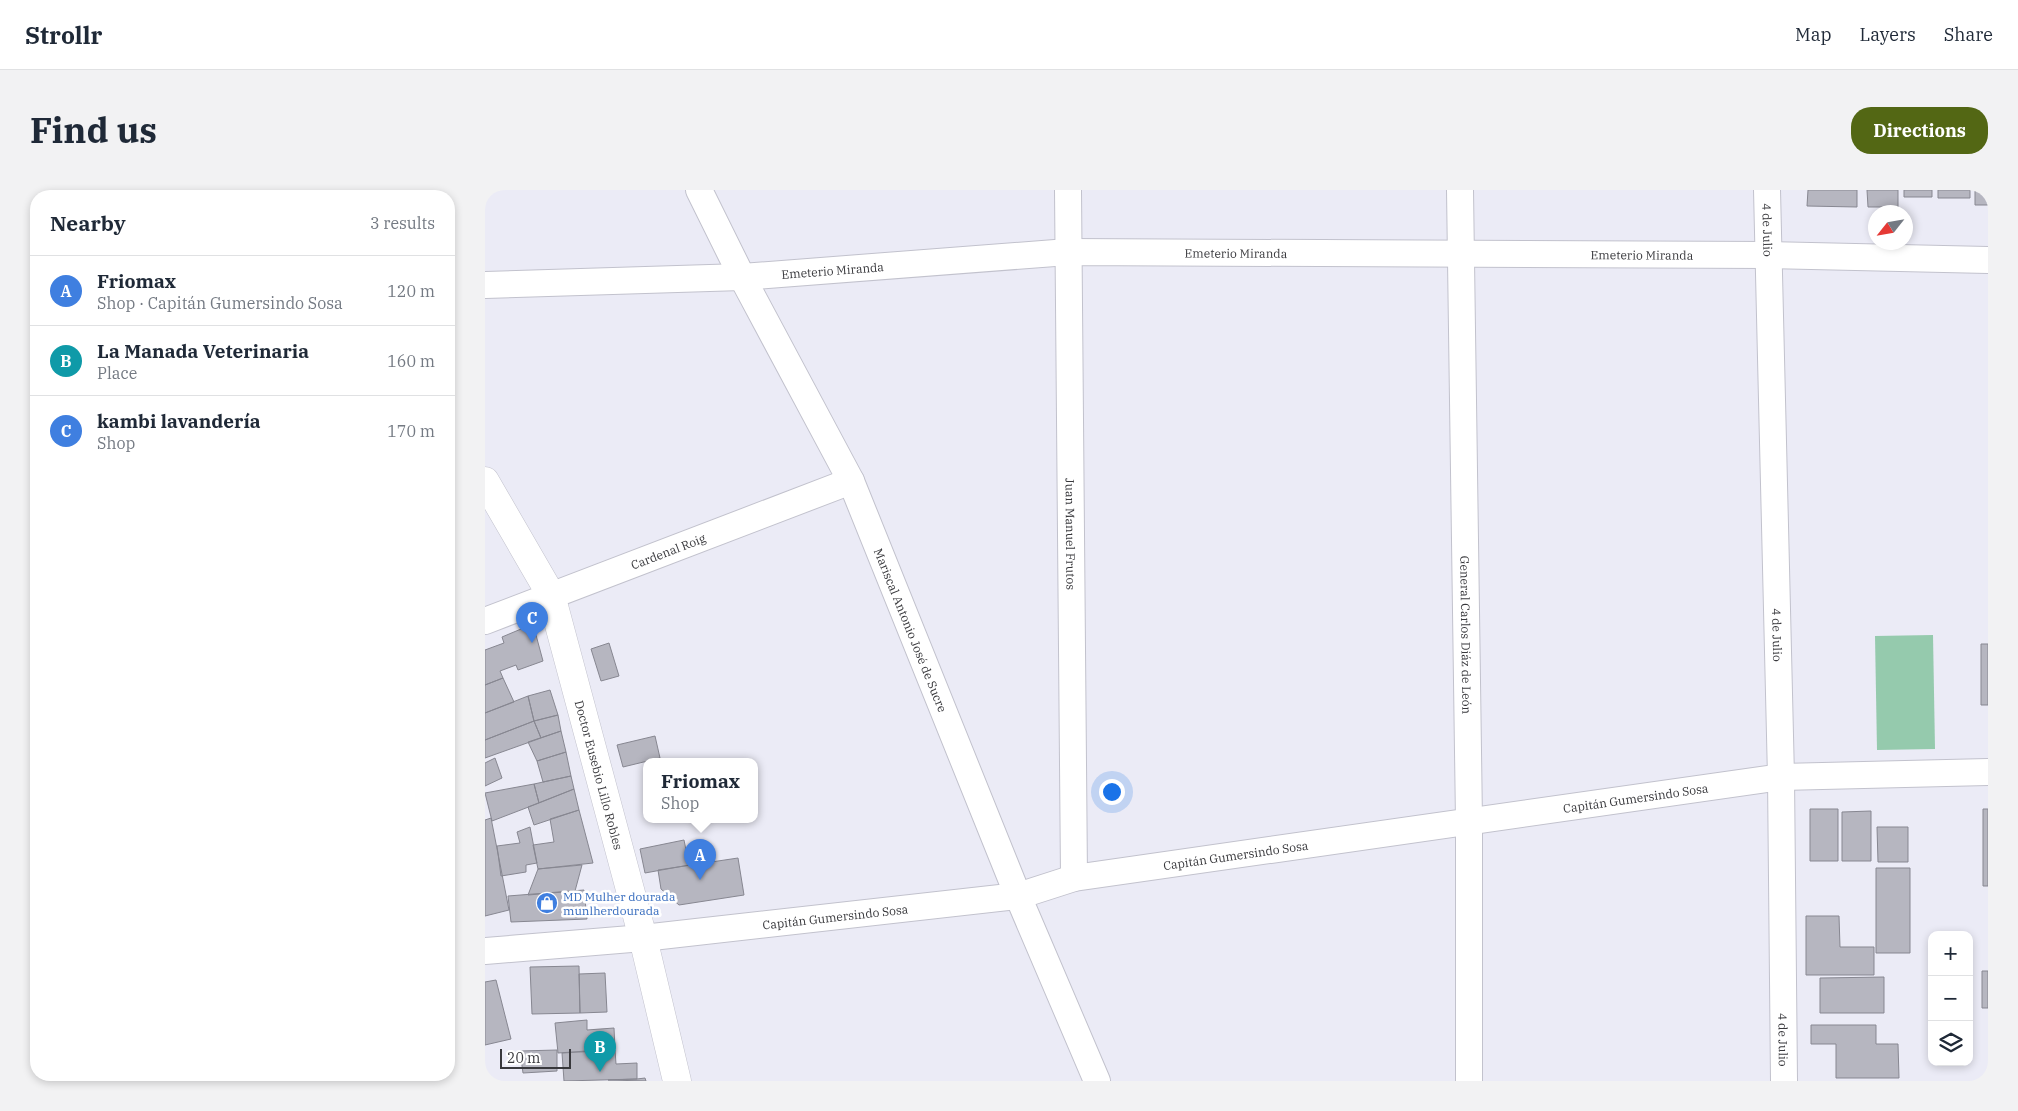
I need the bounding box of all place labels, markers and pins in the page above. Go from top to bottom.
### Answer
pin: C [516,602,548,643]
pin: A [684,839,716,880]
place label: MD Mulher dourada munlherdourada [563,889,676,918]
shop icon: MD Mulher dourada munlherdourada [535,891,559,915]
pin: B [584,1031,616,1072]

